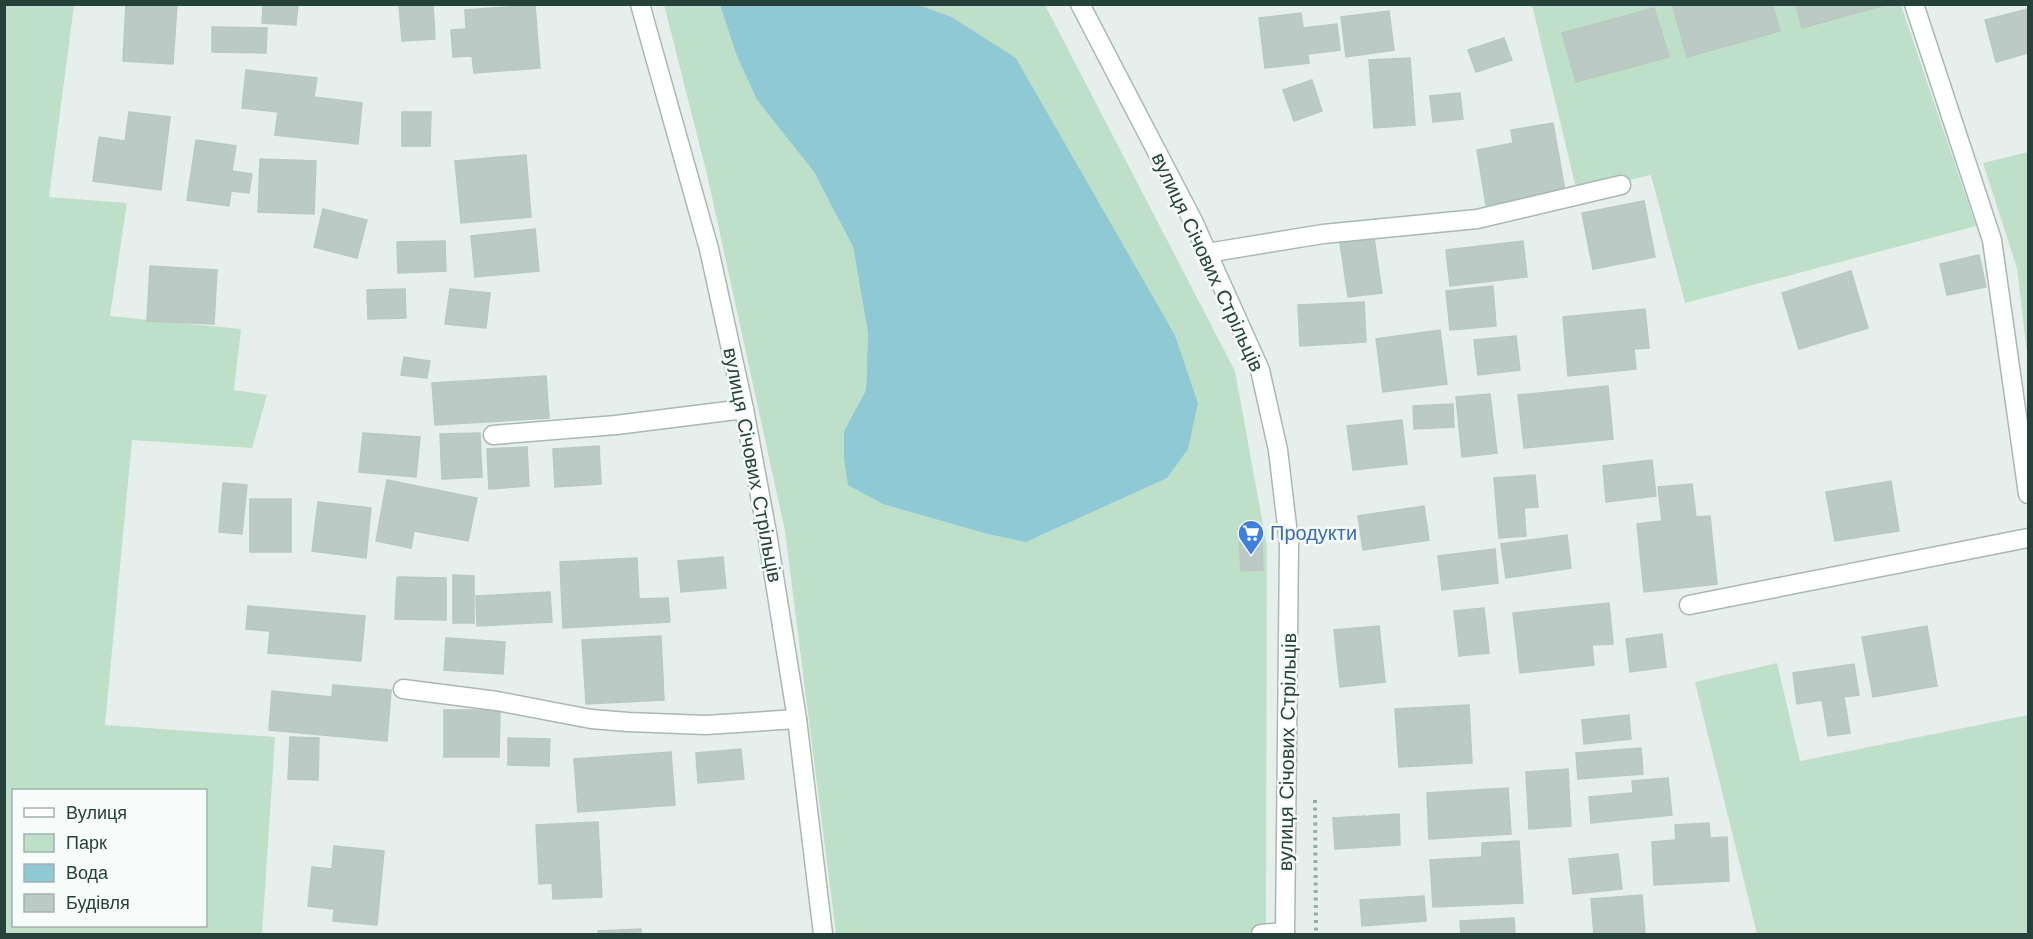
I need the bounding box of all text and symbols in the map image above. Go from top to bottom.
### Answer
street label: вулиця Січових Стрільців [1147,149,1269,375]
street label: вулиця Січових Стрільців [718,346,788,584]
supermarket icon: Продукти [1236,518,1266,556]
place label: Продукти [1270,521,1357,545]
street label: вулиця Січових Стрільців [1273,633,1301,871]
legend [12,789,207,927]
text: Вулиця [66,802,127,823]
text: Парк [66,832,107,853]
text: Вода [66,862,109,883]
text: Будівля [66,892,130,913]

